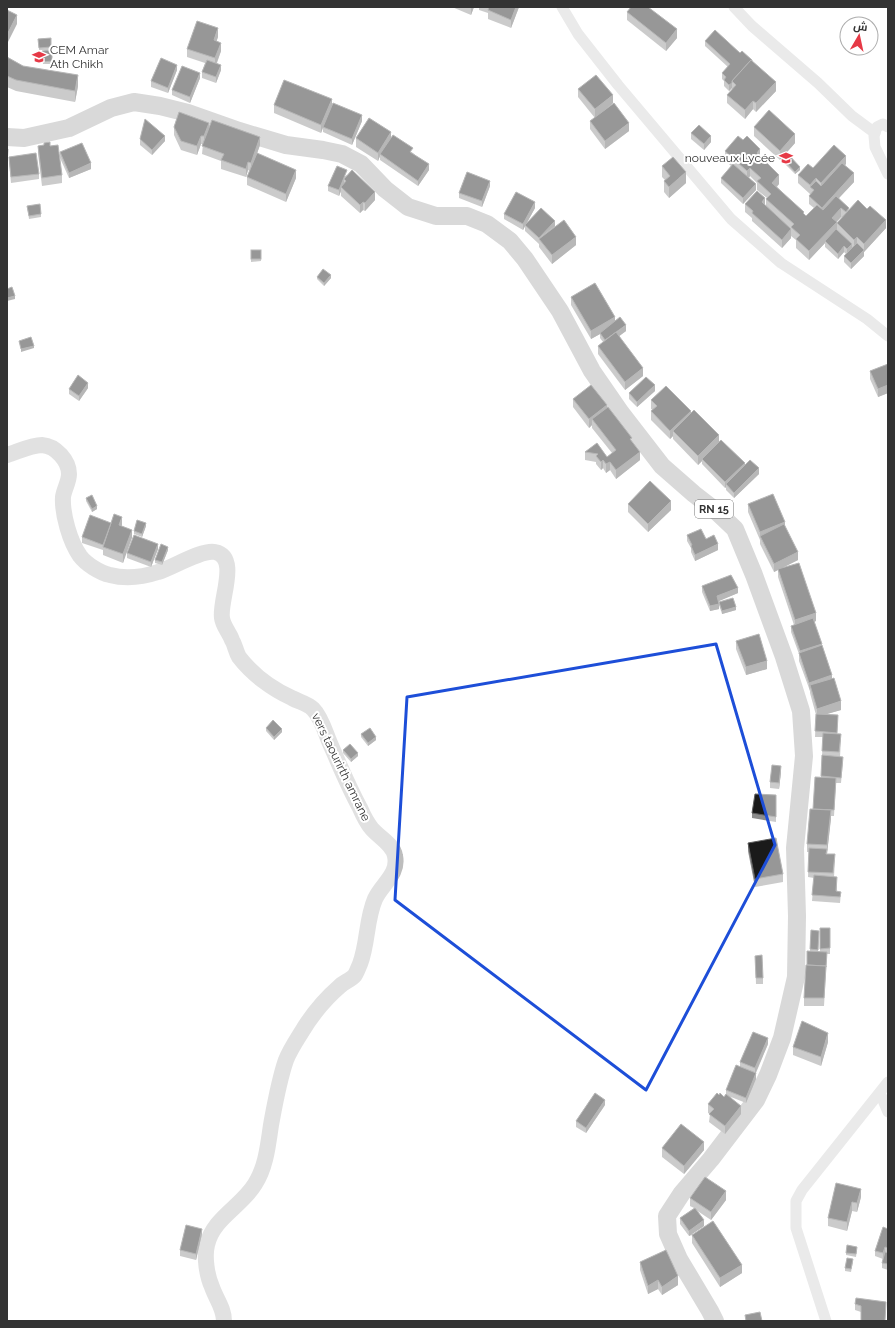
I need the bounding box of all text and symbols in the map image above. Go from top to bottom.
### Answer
north arrow [839,16,879,56]
text: ش [852,19,868,34]
place label: CEM Amar Ath Chikh [50,43,109,71]
school or university icon: CEM Amar Ath Chikh [31,49,47,65]
school or university icon: nouveaux Lycée [778,150,794,166]
place label: nouveaux Lycée [685,151,775,165]
road number: RN 15 [695,500,733,518]
street label: vers taourirth amrane [309,711,373,823]

